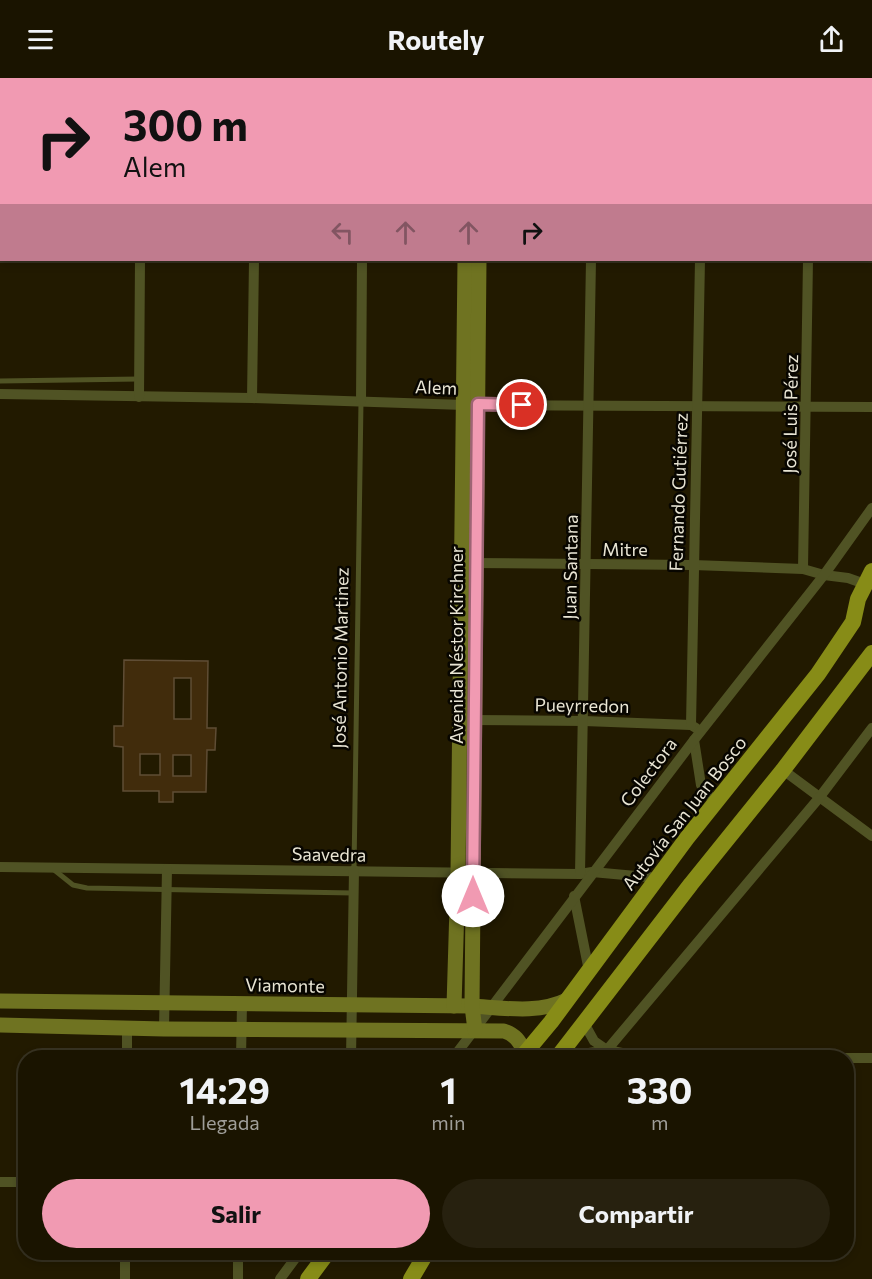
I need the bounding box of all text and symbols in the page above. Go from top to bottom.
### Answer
icon: menu [24,23,57,56]
text: Routely [388,23,484,56]
icon: share [815,23,848,56]
text: 300 m [123,98,248,150]
icon: right [24,102,102,180]
text: Alem [123,150,186,183]
icon: left [326,216,359,249]
icon: ahead [389,216,422,249]
icon: ahead [452,216,485,249]
icon: right [515,216,548,249]
street label: José Luis Pérez [778,354,802,474]
street label: Alem [415,375,457,399]
pin [496,379,547,430]
icon: arrive [505,388,538,421]
street label: Fernando Gutiérrez [664,412,692,572]
street label: Juan Santana [558,514,582,620]
street label: Mitre [602,538,648,560]
street label: Avenida Néstor Kirchner [445,546,467,744]
street label: José Antonio Martinez [327,567,353,749]
street label: Pueyrredon [534,693,630,717]
street label: Autovía San Juan Bosco [617,732,751,894]
street label: Colectora [615,733,681,811]
street label: Saavedra [292,842,366,866]
position arrow [441,864,505,928]
street label: Viamonte [245,973,325,997]
text: 14:29 [179,1067,270,1111]
text: 1 [440,1067,456,1111]
text: 330 [627,1067,692,1111]
text: Llegada [190,1110,260,1134]
text: min [431,1110,465,1134]
text: m [651,1110,668,1134]
button: Salir [42,1179,430,1248]
button: Compartir [442,1179,830,1248]

